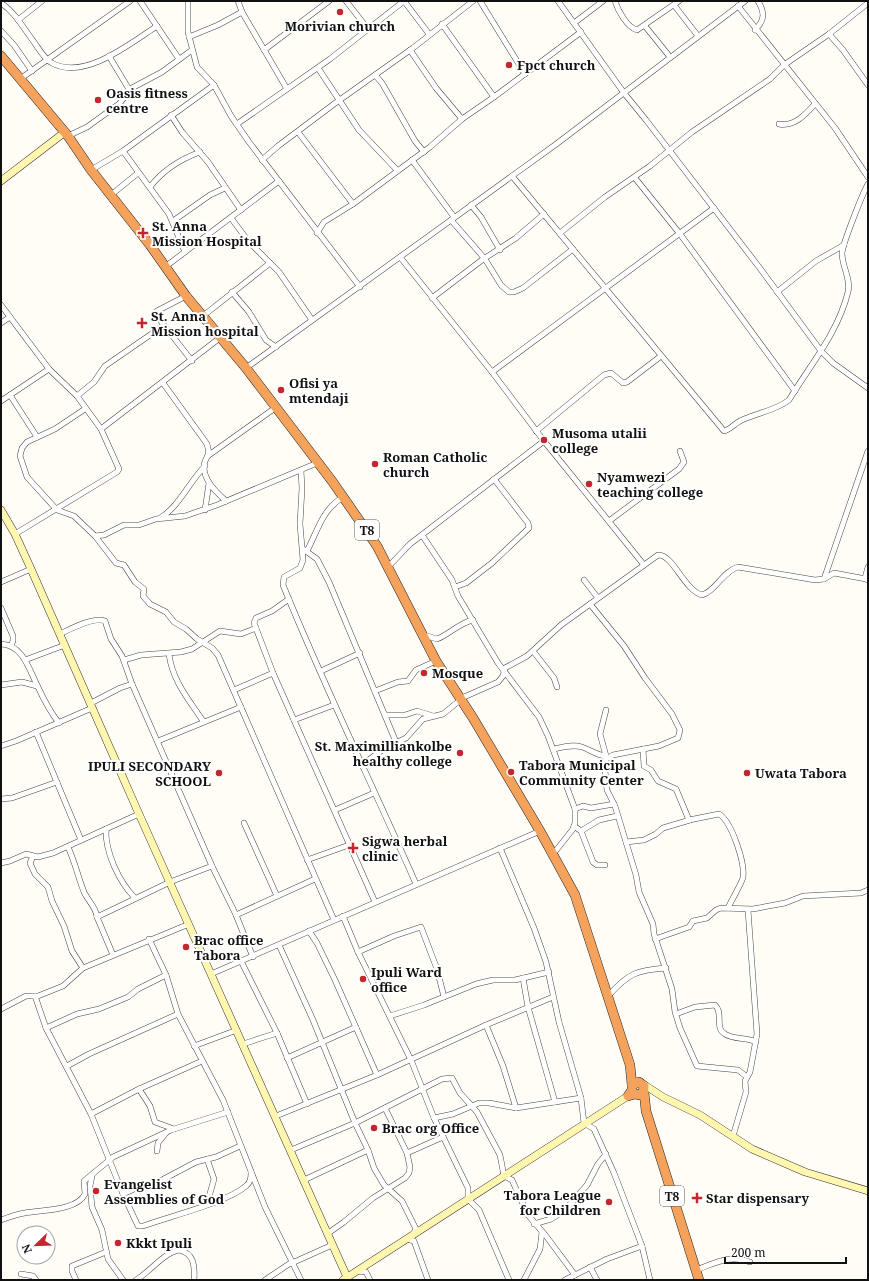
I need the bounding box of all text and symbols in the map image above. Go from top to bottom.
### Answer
marker: Morivian church [335,7,345,17]
place label: Morivian church [285,17,396,35]
place label: Fpct church [517,56,596,74]
marker: Fpct church [504,60,514,70]
place label: Oasis fitness centre [106,84,188,117]
marker: Oasis fitness centre [93,95,103,105]
place label: St. Anna Mission Hospital [152,217,262,250]
marker: St. Anna Mission Hospital [137,227,149,239]
place label: St. Anna Mission hospital [151,307,259,340]
marker: St. Anna Mission hospital [136,317,148,329]
place label: Ofisi ya mtendaji [289,374,349,407]
marker: Ofisi ya mtendaji [276,385,286,395]
place label: Musoma utalii college [552,424,647,457]
marker: Musoma utalii college [539,435,549,445]
place label: Roman Catholic church [383,448,487,481]
marker: Roman Catholic church [370,459,380,469]
place label: Nyamwezi teaching college [597,468,703,501]
marker: Nyamwezi teaching college [584,479,594,489]
road number: T8 [355,520,379,540]
place label: Mosque [432,664,483,682]
marker: Mosque [419,668,429,678]
place label: St. Maximilliankolbe healthy college [315,737,452,770]
marker: St. Maximilliankolbe healthy college [455,748,465,758]
place label: Tabora Municipal Community Center [519,756,644,789]
place label: IPULI SECONDARY SCHOOL [88,757,212,790]
place label: Uwata Tabora [755,764,847,782]
marker: Tabora Municipal Community Center [506,767,516,777]
marker: IPULI SECONDARY SCHOOL [214,768,224,778]
marker: Uwata Tabora [742,768,752,778]
place label: Sigwa herbal clinic [362,832,448,865]
marker: Sigwa herbal clinic [347,842,359,854]
place label: Brac office Tabora [194,931,264,964]
marker: Brac office Tabora [181,942,191,952]
place label: Ipuli Ward office [371,963,442,996]
marker: Ipuli Ward office [358,974,368,984]
place label: Brac org Office [382,1119,479,1137]
marker: Brac org Office [369,1123,379,1133]
place label: Evangelist Assemblies of God [104,1175,225,1208]
marker: Evangelist Assemblies of God [91,1186,101,1196]
place label: Tabora League for Children [504,1186,601,1219]
road number: T8 [660,1186,684,1206]
place label: Star dispensary [706,1189,809,1207]
marker: Star dispensary [691,1192,703,1204]
marker: Tabora League for Children [604,1197,614,1207]
north arrow [16,1225,56,1265]
place label: Kkkt Ipuli [126,1234,193,1252]
marker: Kkkt Ipuli [113,1238,123,1248]
scale bar [725,1239,846,1265]
text: N [18,1242,35,1256]
text: 200 m [731,1244,766,1261]

